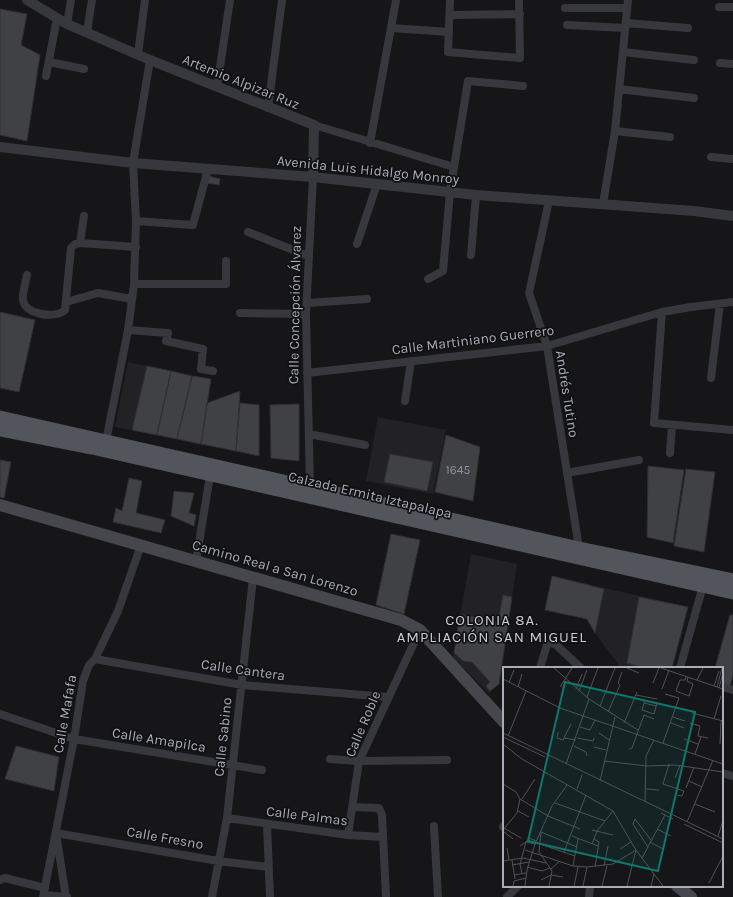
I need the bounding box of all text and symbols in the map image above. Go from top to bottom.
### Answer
street label: Artemio Alpizar Ruz [180,51,302,113]
street label: Avenida Luis Hidalgo Monroy [276,152,461,188]
street label: Calle Concepción Álvarez [284,226,305,384]
street label: Calle Martiniano Guerrero [391,322,555,358]
street label: Andrés Tutino [552,349,582,439]
house number: 1645 [446,463,470,477]
street label: Calzada Ermita Iztapalapa [287,468,453,522]
street label: Camino Real a San Lorenzo [190,536,360,600]
district label: COLONIA 8A. AMPLIACIÓN SAN MIGUEL [397,611,587,646]
street label: Calle Cantera [200,656,286,684]
inset map [503,667,723,887]
street label: Calle Mafafa [50,674,80,754]
street label: Calle Roble [341,688,385,760]
street label: Calle Sabino [210,697,236,777]
street label: Calle Amapilca [111,724,207,756]
street label: Calle Palmas [265,803,349,829]
street label: Calle Fresno [125,823,205,853]

